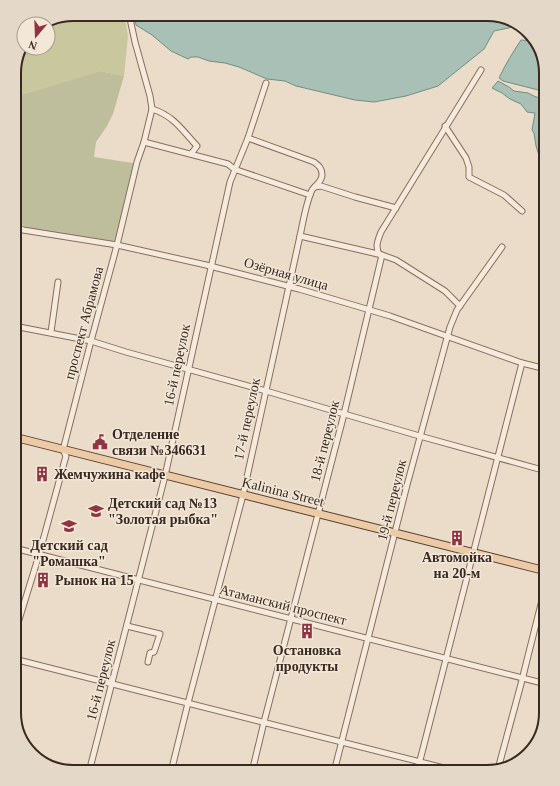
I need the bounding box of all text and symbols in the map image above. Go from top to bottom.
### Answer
north arrow [16,16,56,56]
text: N [27,38,38,52]
street label: Озёрная улица [242,255,331,293]
street label: проспект Абрамова [62,264,106,381]
street label: 16-й переулок [161,322,193,407]
street label: 17-й переулок [231,376,263,461]
street label: 18-й переулок [308,399,342,483]
place label: Отделение связи №346631 [112,427,206,458]
public building icon: Отделение связи №346631 [91,433,109,451]
street label: 19-й переулок [375,458,409,542]
building icon: Жемчужина кафе [33,465,51,483]
place label: Жемчужина кафе [54,467,165,482]
street label: Kalinina Street [240,475,326,510]
place label: Детский сад №13 "Золотая рыбка" [108,496,218,527]
school or university icon: Детский сад №13 "Золотая рыбка" [87,502,105,520]
school or university icon: Детский сад "Ромашка" [60,517,78,535]
building icon: Автомойка на 20-м [448,529,466,547]
place label: Детский сад "Ромашка" [30,538,108,569]
place label: Автомойка на 20-м [422,550,492,581]
building icon: Рынок на 15 [34,571,52,589]
place label: Рынок на 15 [55,573,134,588]
street label: Атаманский проспект [218,582,348,628]
building icon: Остановка продукты [298,622,316,640]
street label: 16-й переулок [84,638,118,722]
place label: Остановка продукты [273,643,341,674]

